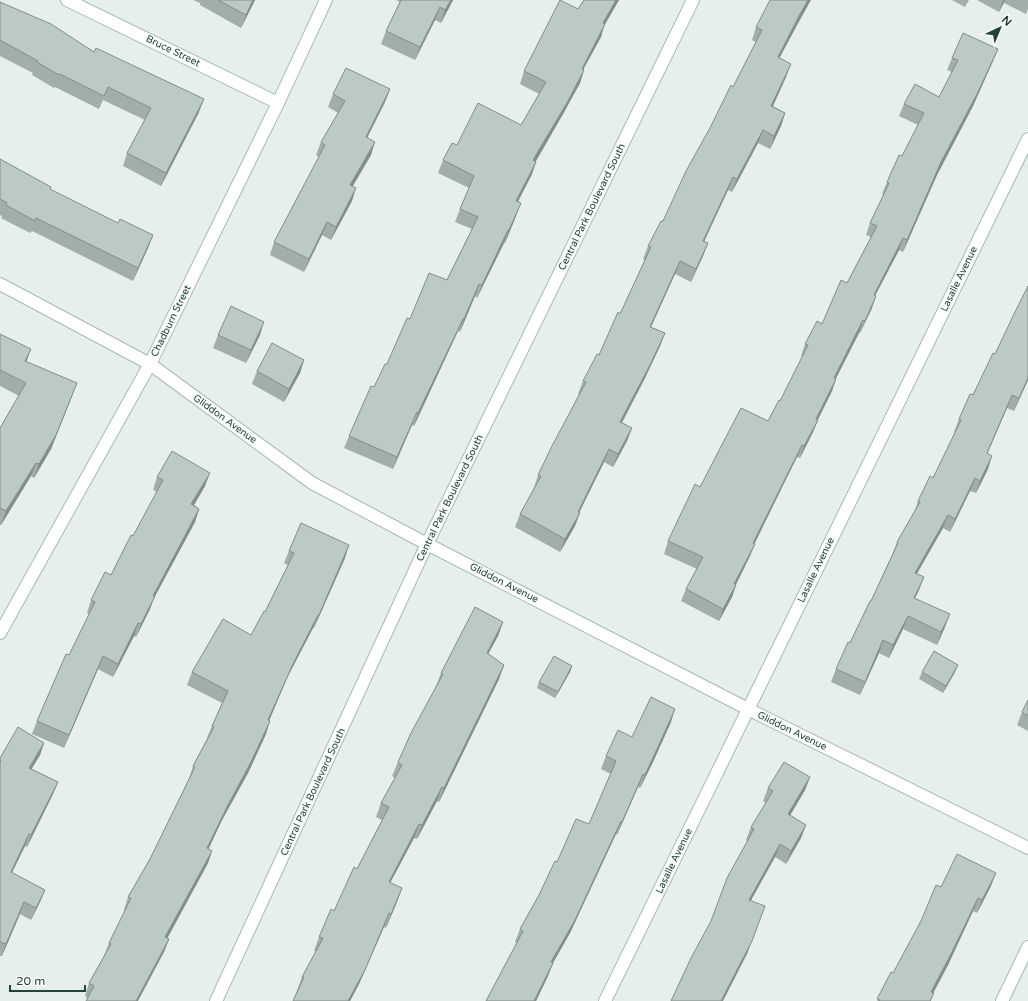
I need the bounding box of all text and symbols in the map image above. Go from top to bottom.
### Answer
north arrow [980,8,1020,48]
text: N [999,13,1014,29]
street label: Bruce Street [144,33,202,69]
street label: Central Park Boulevard South [556,142,628,272]
street label: Lasalle Avenue [938,244,980,313]
street label: Chadburn Street [148,283,194,359]
street label: Gliddon Avenue [191,392,259,446]
street label: Central Park Boulevard South [414,433,486,563]
street label: Lasalle Avenue [795,535,837,604]
street label: Gliddon Avenue [468,560,541,606]
street label: Gliddon Avenue [755,709,829,753]
street label: Central Park Boulevard South [278,726,348,858]
street label: Lasalle Avenue [653,826,695,895]
scale bar [10,967,85,993]
text: 20 m [16,974,45,988]

